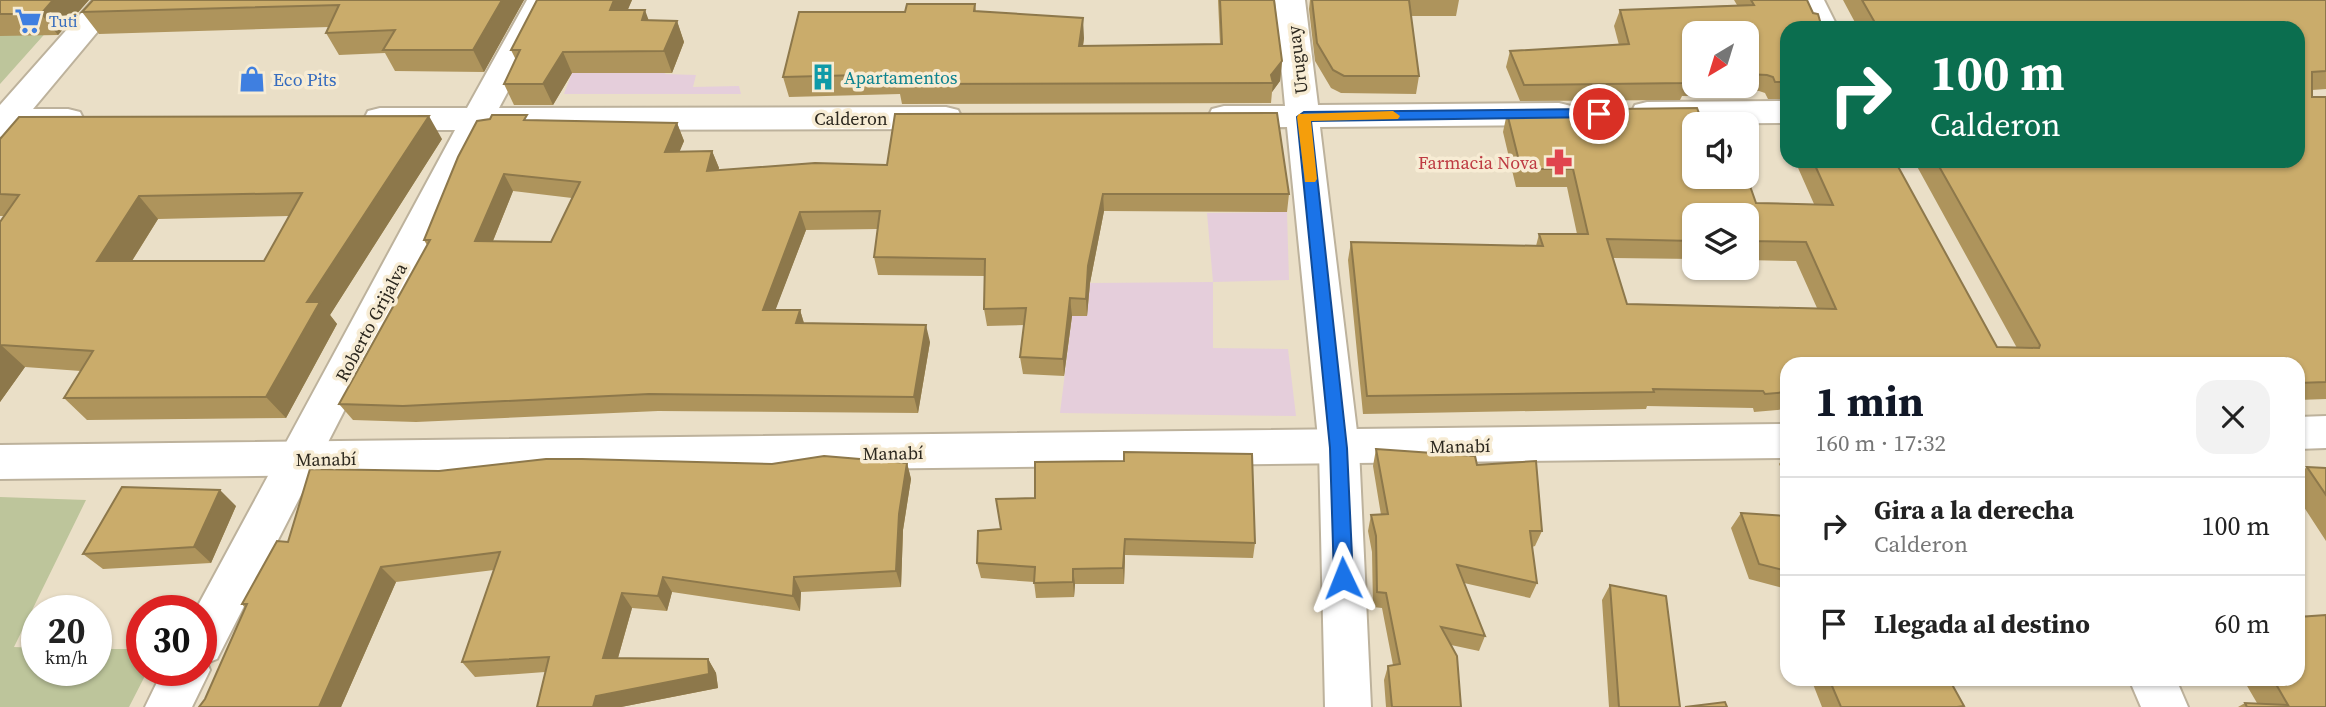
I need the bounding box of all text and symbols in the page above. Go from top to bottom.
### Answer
supermarket icon: Tuti [13,6,43,36]
place label: Tuti [49,10,78,32]
north arrow [1682,21,1759,98]
map controls [1682,21,1759,280]
street label: Uruguay [1280,24,1314,96]
text: 100 m [1930,39,2065,106]
icon: right [1815,49,1906,140]
building icon: Apartamentos [808,62,838,92]
shop icon: Eco Pits [237,64,267,94]
place label: Apartamentos [844,65,958,90]
place label: Eco Pits [273,67,337,92]
pin [1569,84,1629,144]
icon: arrive [1580,95,1618,133]
text: Calderon [1930,103,2061,147]
street label: Calderon [814,106,888,131]
button: sound [1682,112,1759,189]
pharmacy icon: Farmacia Nova [1544,147,1574,177]
place label: Farmacia Nova [1418,150,1539,175]
button: layers [1682,203,1759,280]
street label: Roberto Grijalva [329,257,413,386]
text: 1 min [1815,372,1924,430]
button: close [2196,380,2270,454]
text: 160 m · 17:32 [1815,427,1946,459]
street label: Manabí [1429,433,1491,459]
street label: Manabí [862,440,924,466]
street label: Manabí [295,446,357,472]
text: Gira a la derecha [1874,492,2074,528]
icon: right [1815,507,1853,545]
text: 100 m [2202,508,2270,544]
text: Calderon [1874,528,1968,560]
position arrow [1306,541,1380,615]
speed limit sign: 30 [126,595,217,686]
icon: arrive [1815,605,1853,643]
text: Llegada al destino [1874,606,2090,642]
text: 60 m [2215,606,2270,642]
text: 20 [48,607,85,655]
text: km/h [45,645,88,670]

